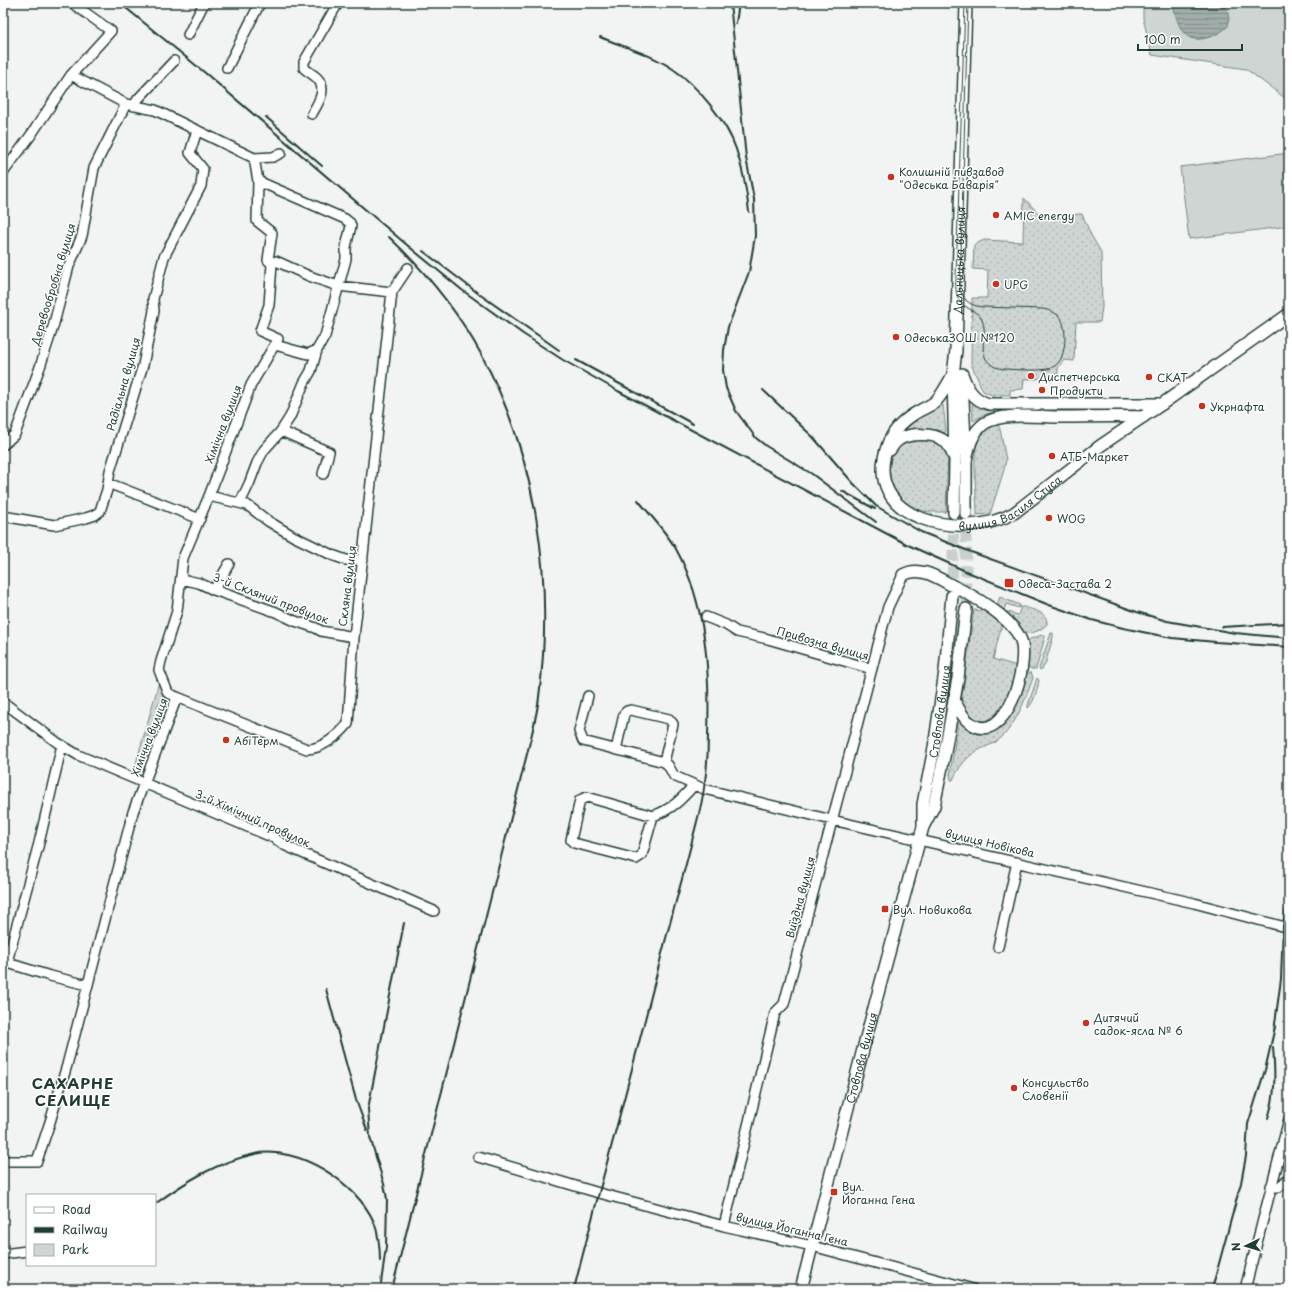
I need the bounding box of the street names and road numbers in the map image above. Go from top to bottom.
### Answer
street label: Дальницька вулиця [949,206,969,315]
street label: Деревообробна вулиця [26,221,80,348]
street label: Радіальна вулиця [102,335,145,433]
street label: Хімічна вулиця [200,382,246,466]
street label: вулиця Василя Стуса [959,471,1065,534]
street label: Скляна вулиця [334,544,360,628]
street label: 3-й Скляний провулок [211,568,332,628]
street label: Привозна вулиця [775,622,871,664]
street label: Стовпова вулиця [924,664,954,759]
street label: Хімічна вулиця [126,695,172,779]
street label: 3-й Хімічний провулок [193,785,314,851]
street label: вулиця Новікова [944,824,1037,862]
street label: Виїздна вулиця [781,854,819,940]
street label: Стовпова вулиця [841,1010,881,1105]
street label: вулиця Йоганна Гена [734,1208,850,1250]

